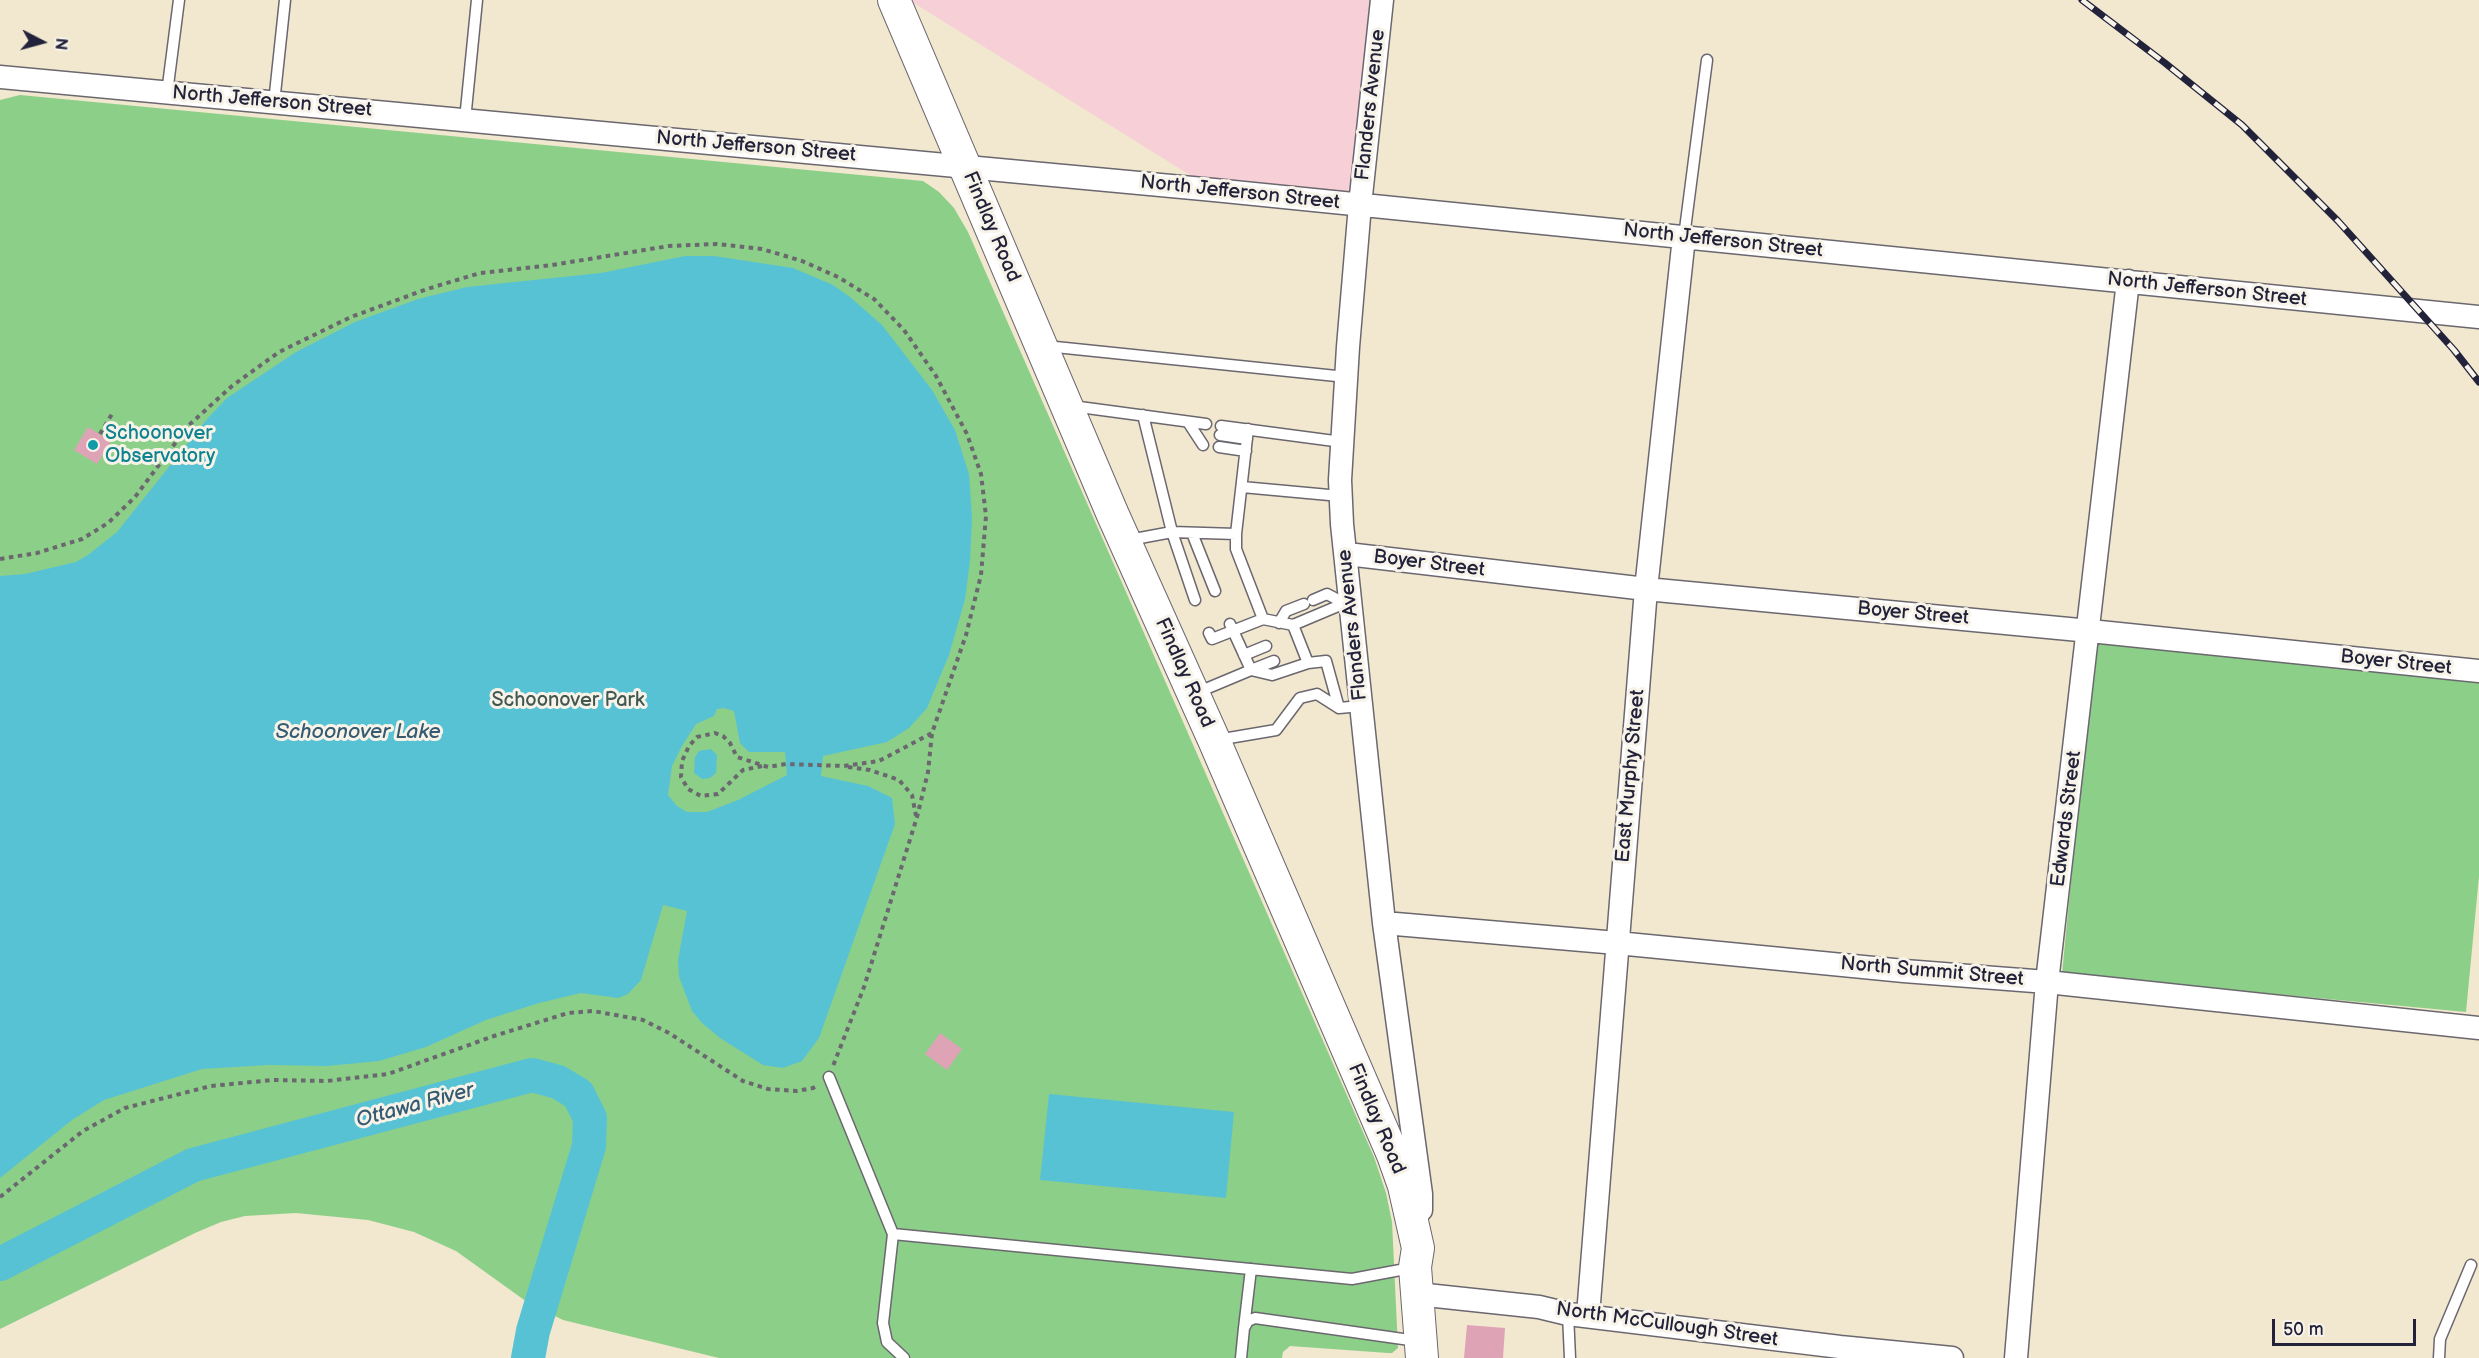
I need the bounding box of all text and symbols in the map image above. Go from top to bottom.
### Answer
north arrow [12,12,72,72]
street label: Flanders Avenue [1351,28,1391,182]
text: N [50,37,70,51]
street label: North Jefferson Street [171,81,373,123]
street label: North Jefferson Street [655,126,857,168]
street label: Findlay Road [957,168,1025,286]
street label: North Jefferson Street [1139,171,1341,215]
street label: North Jefferson Street [1622,219,1824,263]
street label: North Jefferson Street [2106,268,2308,312]
place label: Schoonover Observatory [105,422,215,469]
marker: Schoonover Observatory [86,438,100,452]
street label: Boyer Street [1372,545,1486,583]
street label: Flanders Avenue [1333,548,1373,702]
street label: Boyer Street [1856,597,1970,631]
street label: Findlay Road [1149,614,1219,732]
street label: Boyer Street [2339,645,2453,681]
street label: East Murphy Street [1611,688,1651,864]
park label: Schoonover Park [491,689,645,713]
water label: Schoonover Lake [275,720,441,746]
street label: Edwards Street [2047,750,2087,888]
street label: North Summit Street [1839,952,2025,992]
street label: Findlay Road [1342,1060,1410,1178]
water label: Ottawa River [353,1078,477,1134]
street label: North McCullough Street [1555,1298,1779,1352]
scale bar [2275,1307,2419,1345]
text: 50 m [2283,1319,2324,1340]

